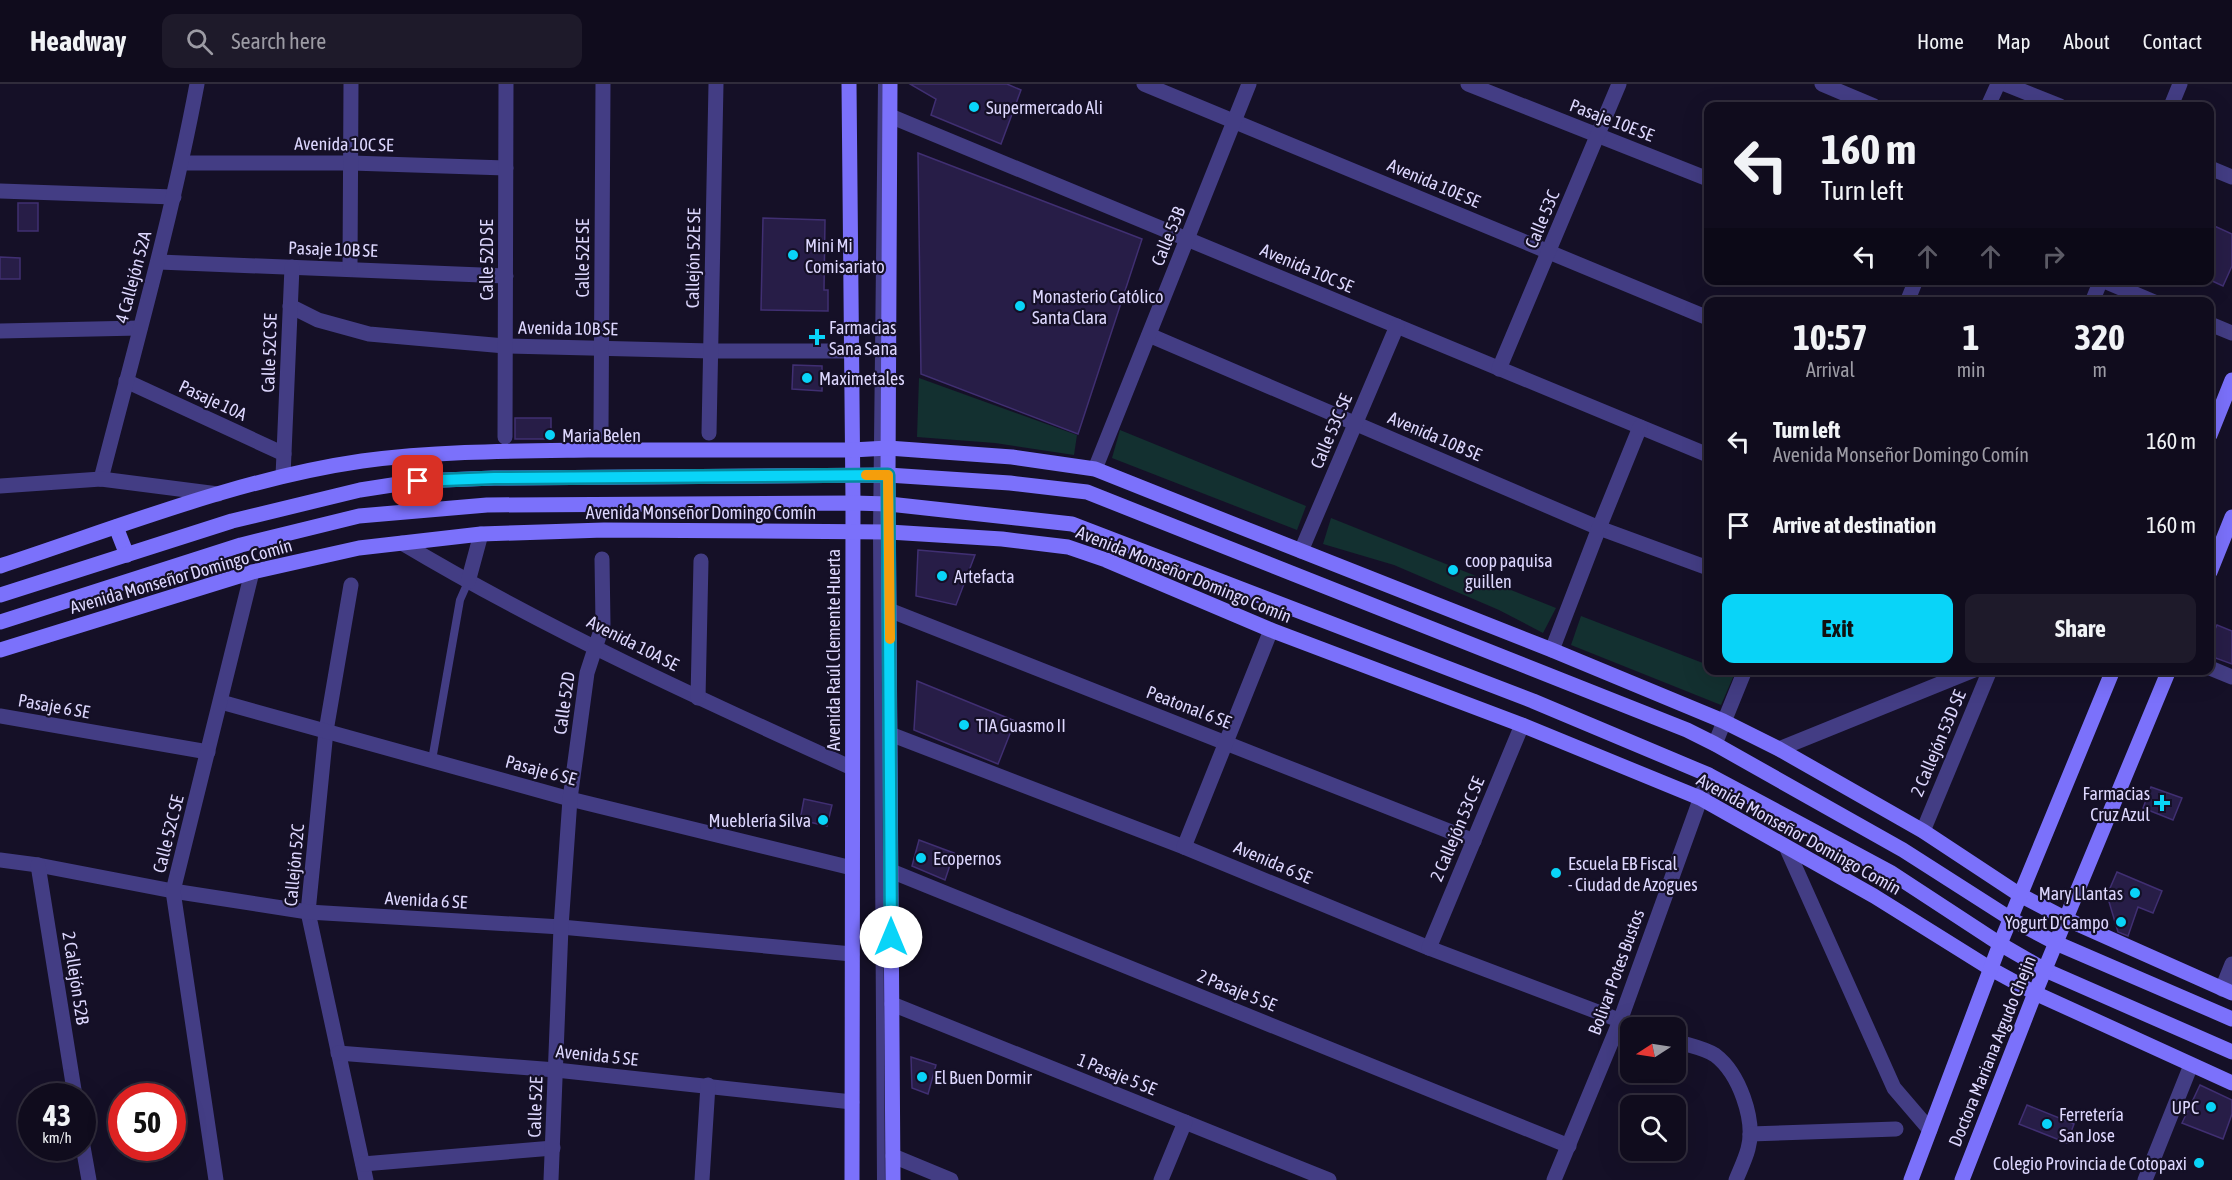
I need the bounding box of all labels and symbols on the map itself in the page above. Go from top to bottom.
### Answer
street label: Pasaje 10E SE [1567,94,1657,146]
place label: Supermercado Ali [986,97,1103,118]
marker: Supermercado Ali [967,100,981,114]
street label: Avenida 10C SE [294,133,394,155]
street label: Avenida 10E SE [1384,154,1484,212]
street label: Calle 53C [1520,187,1564,251]
street label: Calle 53B [1147,203,1190,269]
street label: Callejón 52E SE [682,207,704,308]
street label: Calle 52E SE [572,218,593,297]
street label: Calle 52D SE [476,219,497,301]
street label: 4 Callejón 52A [111,228,155,325]
place label: Mini Mi Comisariato [805,235,885,277]
street label: Pasaje 10B SE [288,237,378,261]
street label: Avenida 10C SE [1257,239,1357,297]
marker: Mini Mi Comisariato [786,248,800,262]
place label: Monasterio Católico Santa Clara [1032,286,1164,328]
marker: Monasterio Católico Santa Clara [1013,299,1027,313]
street label: Calle 52C SE [257,313,281,393]
street label: Avenida 10B SE [518,317,618,339]
place label: Farmacias Sana Sana [829,317,898,359]
marker: Farmacias Sana Sana [810,330,824,344]
place label: Maximetales [819,368,905,389]
marker: Maximetales [800,371,814,385]
street label: Pasaje 10A [176,375,250,425]
street label: Calle 53C SE [1306,390,1356,472]
street label: Avenida 10B SE [1385,407,1485,465]
place label: Maria Belen [562,425,641,446]
marker: Maria Belen [543,428,557,442]
pin [392,455,443,506]
street label: Avenida Monseñor Domingo Comín [586,502,816,523]
street label: Avenida Monseñor Domingo Comín [1073,521,1295,627]
street label: Avenida Monseñor Domingo Comín [67,534,295,618]
street label: Avenida Raúl Clemente Huerta [823,549,844,751]
place label: coop paquisa guillen [1465,550,1553,592]
marker: coop paquisa guillen [1446,563,1460,577]
place label: Artefacta [954,566,1015,587]
marker: Artefacta [935,569,949,583]
street label: Avenida 10A SE [584,611,683,675]
street label: Calle 52D [549,670,579,736]
street label: Peatonal 6 SE [1144,681,1235,733]
street label: 2 Callejón 53D SE [1906,686,1970,799]
street label: Pasaje 6 SE [16,689,92,723]
place label: TIA Guasmo II [976,715,1066,736]
marker: TIA Guasmo II [957,718,971,732]
street label: Pasaje 6 SE [503,750,579,790]
street label: Avenida Monseñor Domingo Comín [1693,769,1905,899]
street label: 2 Callejón 53C SE [1426,773,1489,884]
place label: Farmacias Cruz Azul [2083,783,2150,825]
street label: Calle 52C SE [148,793,188,875]
marker: Farmacias Cruz Azul [2155,796,2169,810]
place label: Mueblería Silva [709,810,811,831]
marker: Mueblería Silva [816,813,830,827]
street label: Callejón 52C [280,823,308,907]
street label: Avenida 6 SE [1231,836,1315,888]
place label: Ecopernos [933,848,1001,869]
marker: Ecopernos [914,851,928,865]
place label: Escuela EB Fiscal - Ciudad de Azogues [1568,853,1698,895]
marker: Escuela EB Fiscal - Ciudad de Azogues [1549,866,1563,880]
place label: Mary Llantas [2039,883,2123,904]
marker: Mary Llantas [2128,886,2142,900]
street label: Avenida 6 SE [384,887,468,913]
position arrow [859,905,923,969]
street label: Bolivar Potes Bustos [1584,906,1648,1038]
place label: Yogurt D'Campo [2005,912,2109,933]
marker: Yogurt D'Campo [2114,915,2128,929]
street label: 2 Callejón 52B [58,930,94,1027]
street label: Doctora Mariana Argudo Chejin [1944,953,2040,1149]
street label: 2 Pasaje 5 SE [1194,965,1280,1015]
north arrow [1620,1017,1686,1083]
street label: Avenida 5 SE [555,1040,640,1070]
street label: 1 Pasaje 5 SE [1074,1049,1160,1099]
place label: El Buen Dormir [934,1067,1032,1088]
marker: El Buen Dormir [915,1070,929,1084]
street label: Calle 52E [523,1076,547,1138]
speed limit sign: 50 [108,1083,186,1161]
place label: UPC [2171,1097,2199,1118]
marker: UPC [2204,1100,2218,1114]
place label: Ferretería San Jose [2059,1104,2124,1146]
marker: Ferretería San Jose [2040,1117,2054,1131]
place label: Colegio Provincia de Cotopaxi [1993,1153,2187,1174]
marker: Colegio Provincia de Cotopaxi [2192,1156,2206,1170]

